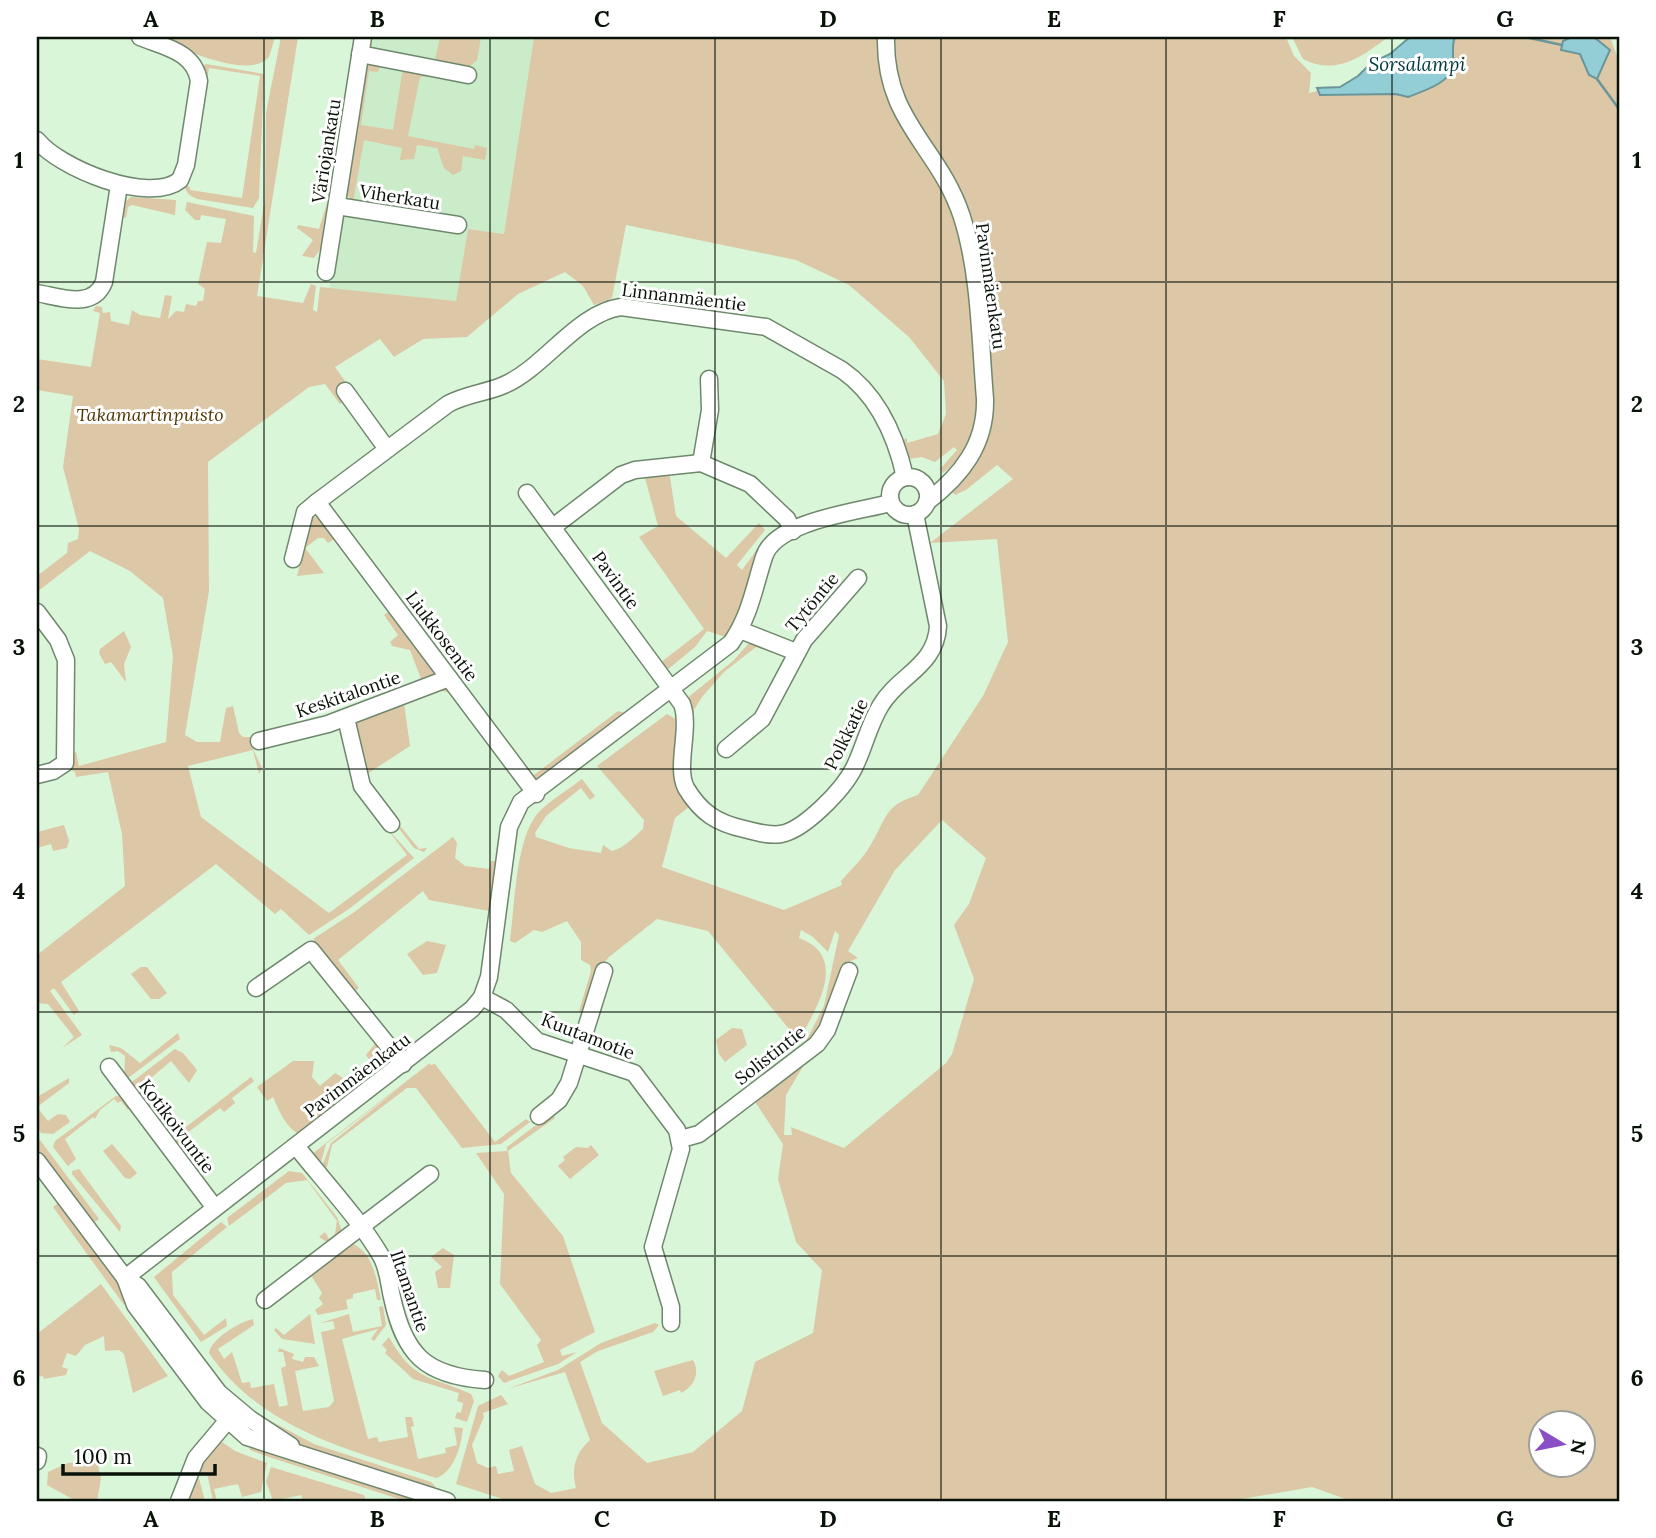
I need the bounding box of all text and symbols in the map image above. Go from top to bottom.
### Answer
text: A [143,4,159,33]
text: B [369,4,385,33]
text: C [594,4,610,33]
text: D [819,4,837,33]
text: E [1047,4,1061,33]
text: F [1272,4,1286,33]
text: G [1496,4,1514,33]
water label: Sorsalampi [1368,52,1466,76]
street label: Väriojankatu [306,97,346,206]
text: 1 [14,145,24,174]
text: 1 [1632,145,1642,174]
street label: Viherkatu [357,179,442,215]
street label: Pavinmäenkatu [971,221,1011,351]
street label: Linnanmäentie [620,278,748,316]
text: 2 [13,389,25,418]
text: 2 [1631,389,1643,418]
park label: Takamartinpuisto [76,403,224,426]
street label: Pavintie [587,546,645,614]
street label: Tytöntie [780,567,844,637]
street label: Liukkosentie [401,587,483,686]
text: 3 [13,632,25,661]
text: 3 [1631,632,1643,661]
street label: Keskitalontie [293,665,404,723]
street label: Polkkatie [819,694,873,773]
text: 4 [13,876,25,905]
text: 4 [1631,876,1643,905]
street label: Kuutamotie [538,1008,638,1064]
street label: Solistintie [730,1020,810,1090]
street label: Pavinmäenkatu [299,1027,415,1123]
street label: Kotikoivuntie [134,1074,220,1178]
text: 5 [13,1119,25,1148]
text: 5 [1631,1119,1643,1148]
street label: Iltamantie [385,1247,435,1335]
text: 6 [12,1363,26,1392]
text: 6 [1630,1363,1644,1392]
north arrow [1526,1408,1596,1478]
scale bar [63,1433,215,1477]
text: N [1566,1438,1592,1457]
text: 100 m [74,1443,132,1470]
text: A [143,1504,159,1533]
text: B [369,1504,385,1533]
text: C [594,1504,610,1533]
text: D [819,1504,837,1533]
text: E [1047,1504,1061,1533]
text: F [1272,1504,1286,1533]
text: G [1496,1504,1514,1533]

